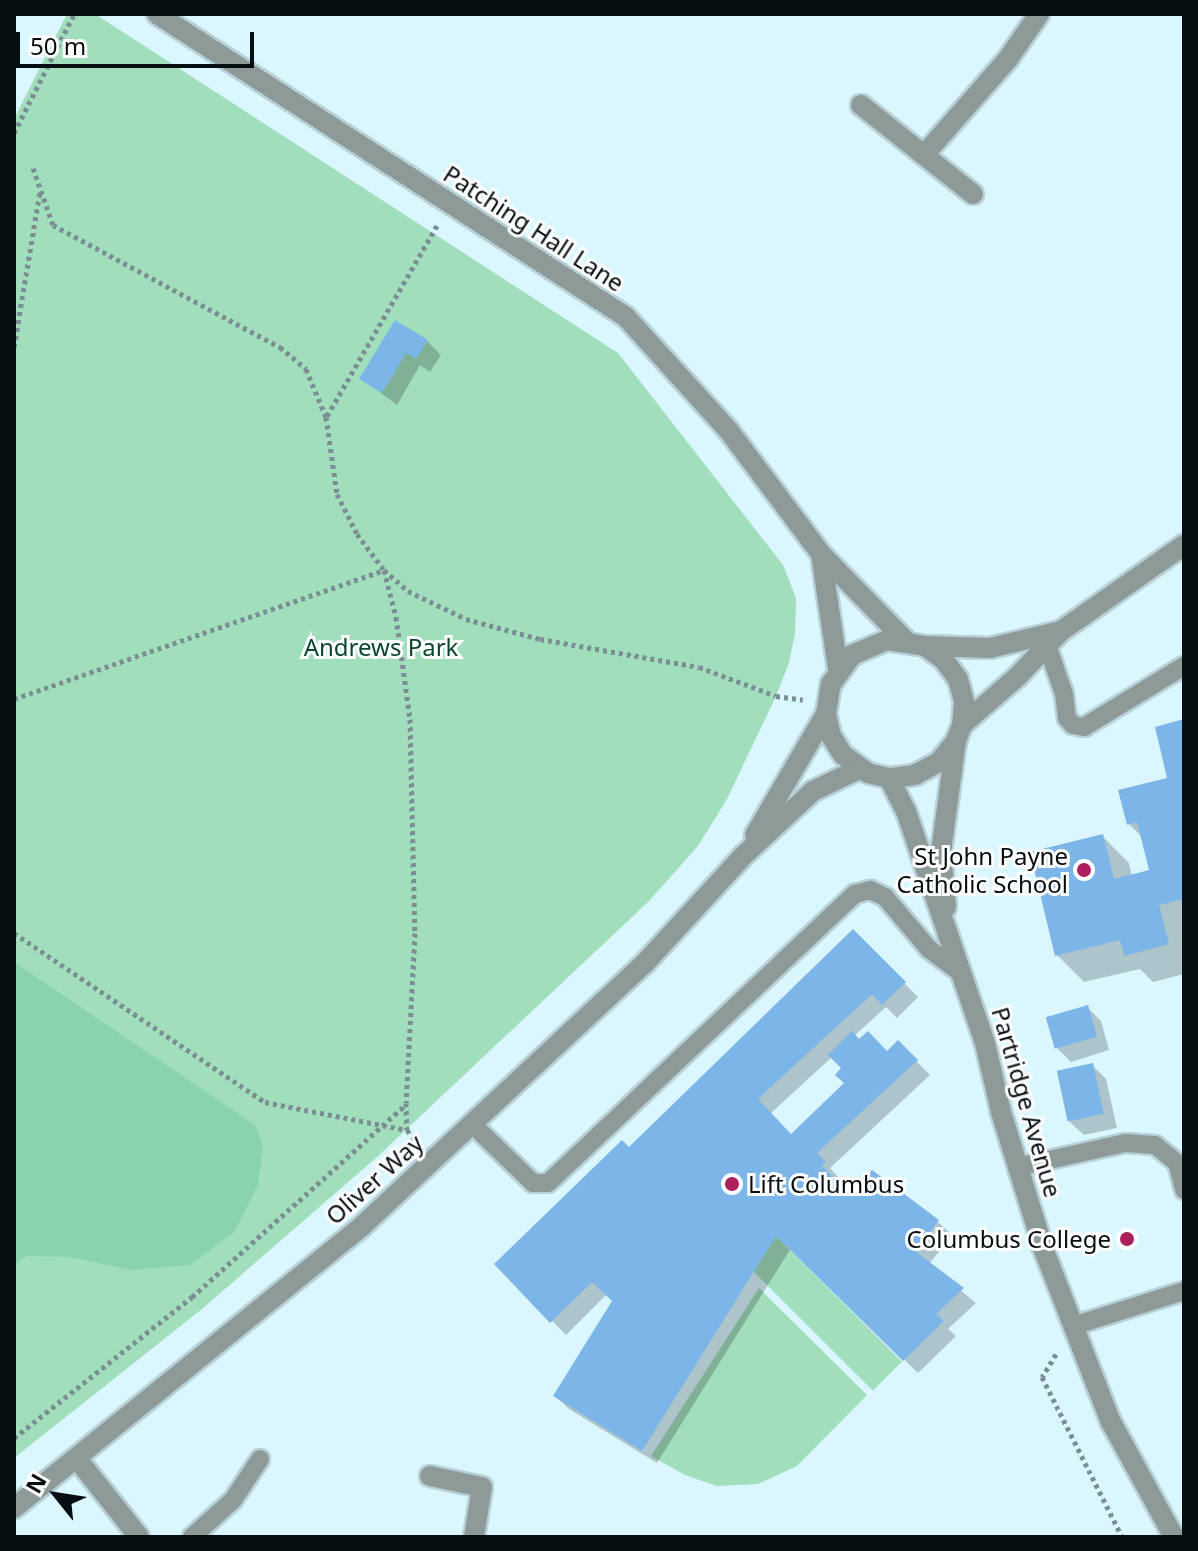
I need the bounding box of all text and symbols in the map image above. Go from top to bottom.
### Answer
scale bar [20,16,258,66]
text: 50 m [30,29,86,62]
street label: Patching Hall Lane [438,159,630,297]
park label: Andrews Park [304,633,458,661]
place label: St John Payne Catholic School [896,842,1068,898]
marker: St John Payne Catholic School [1075,861,1093,879]
street label: Partridge Avenue [986,1004,1068,1200]
street label: Oliver Way [320,1128,428,1230]
place label: Lift Columbus [748,1170,904,1198]
marker: Lift Columbus [723,1175,741,1193]
place label: Columbus College [907,1225,1111,1253]
marker: Columbus College [1118,1230,1136,1248]
north arrow [16,1455,96,1535]
text: N [18,1468,53,1498]

